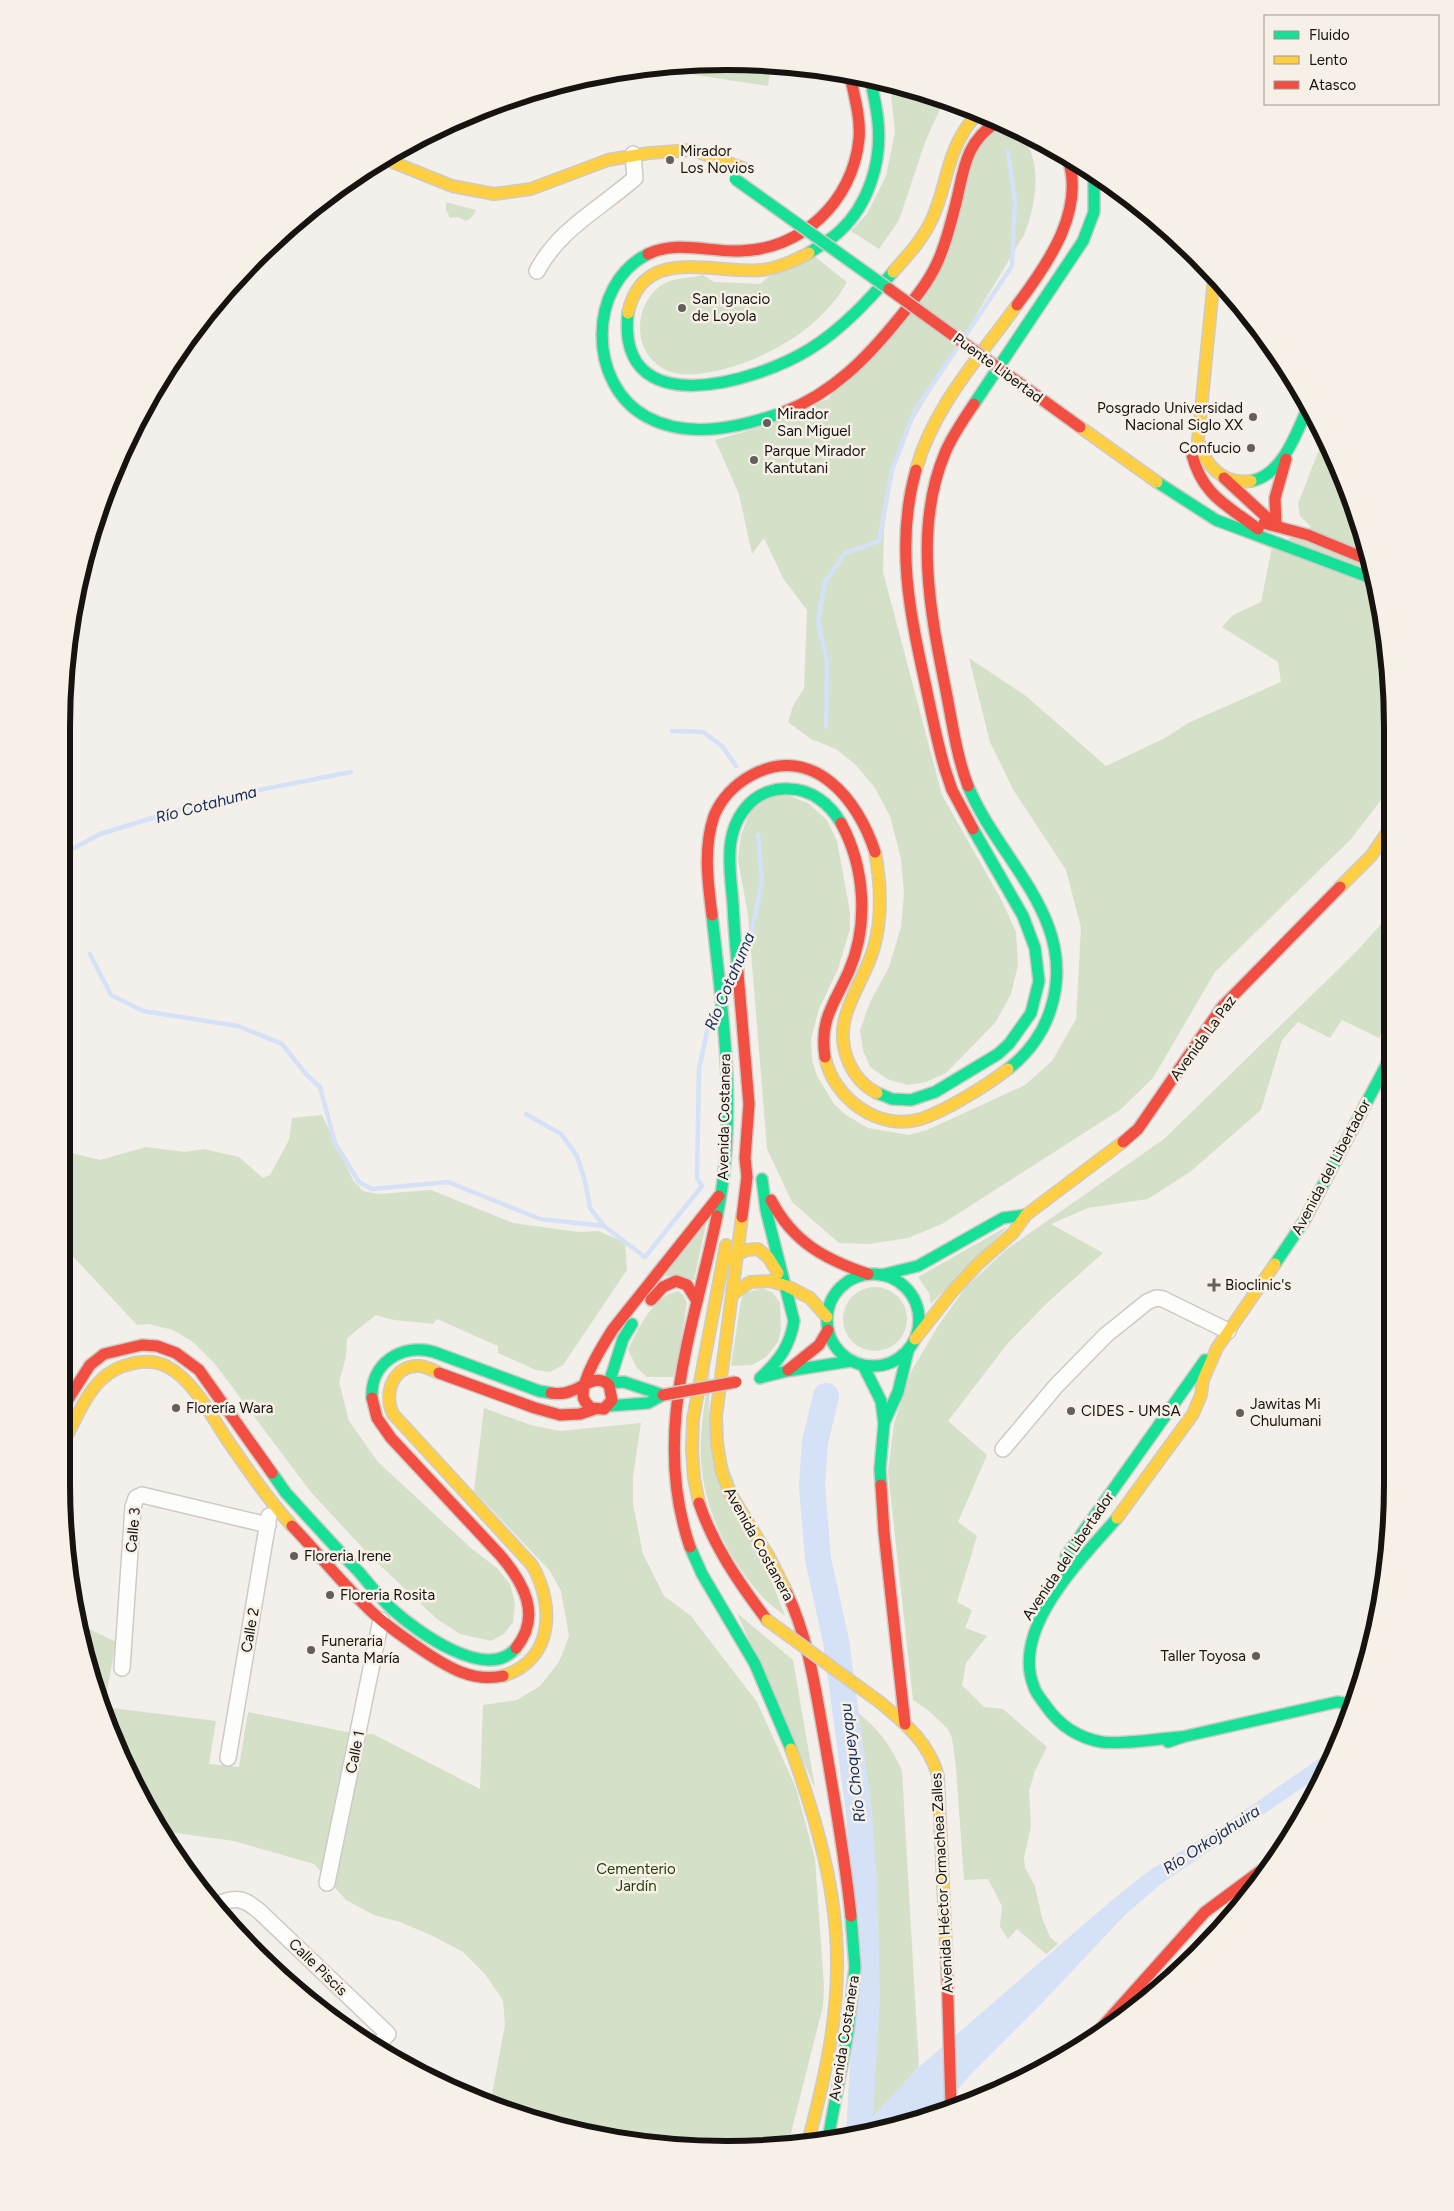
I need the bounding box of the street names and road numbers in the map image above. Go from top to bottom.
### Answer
street label: Puente Libertad [950,329,1046,407]
street label: Avenida La Paz [1166,992,1240,1084]
street label: Avenida Costanera [714,1053,734,1181]
street label: Avenida del Libertador [1288,1096,1374,1238]
street label: Avenida Costanera [720,1484,798,1604]
street label: Avenida del Libertador [1018,1488,1118,1624]
street label: Calle 3 [122,1507,144,1553]
street label: Calle 2 [237,1606,263,1654]
street label: Calle 1 [342,1729,368,1775]
street label: Avenida Héctor Ormachea Zalles [927,1772,957,1994]
street label: Calle Piscis [285,1935,351,1999]
street label: Avenida Costanera [825,1974,863,2102]

